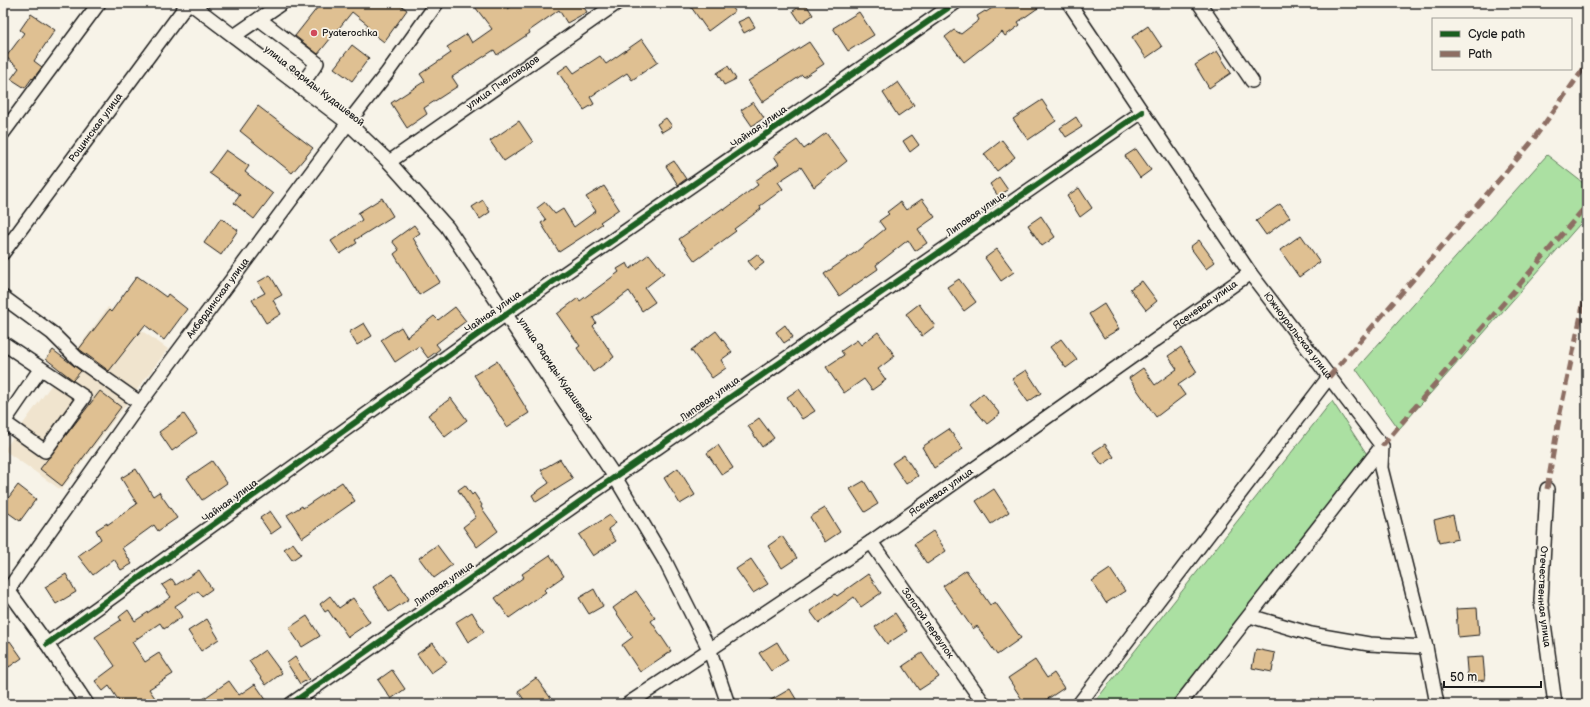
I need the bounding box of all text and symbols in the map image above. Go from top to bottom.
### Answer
legend [1432,18,1572,70]
place label: Pyaterochka [322,27,378,39]
text: Cycle path [1468,27,1525,42]
marker: Pyaterochka [309,28,319,38]
street label: улица Фариды Кудашевой [262,43,367,129]
text: Path [1468,47,1493,62]
street label: улица Пчеловодов [464,52,542,112]
street label: Рощинская улица [66,91,125,165]
street label: Чайная улица [729,103,789,151]
street label: Липовая улица [943,189,1008,240]
street label: Акбердинская улица [183,256,252,342]
street label: Ясеневая улица [1171,278,1240,332]
street label: Чайная улица [463,288,523,336]
street label: Южноуральская улица [1261,290,1335,382]
street label: улица Фариды Кудашевой [515,315,595,425]
street label: Липовая улица [677,374,742,425]
street label: Ясеневая улица [907,465,976,519]
street label: Чайная улица [200,477,260,525]
street label: Отечественная улица [1535,546,1553,648]
street label: Липовая улица [411,559,476,610]
street label: Золотой переулок [899,586,957,661]
scale bar [1444,663,1541,689]
text: 50 m [1450,670,1477,685]

